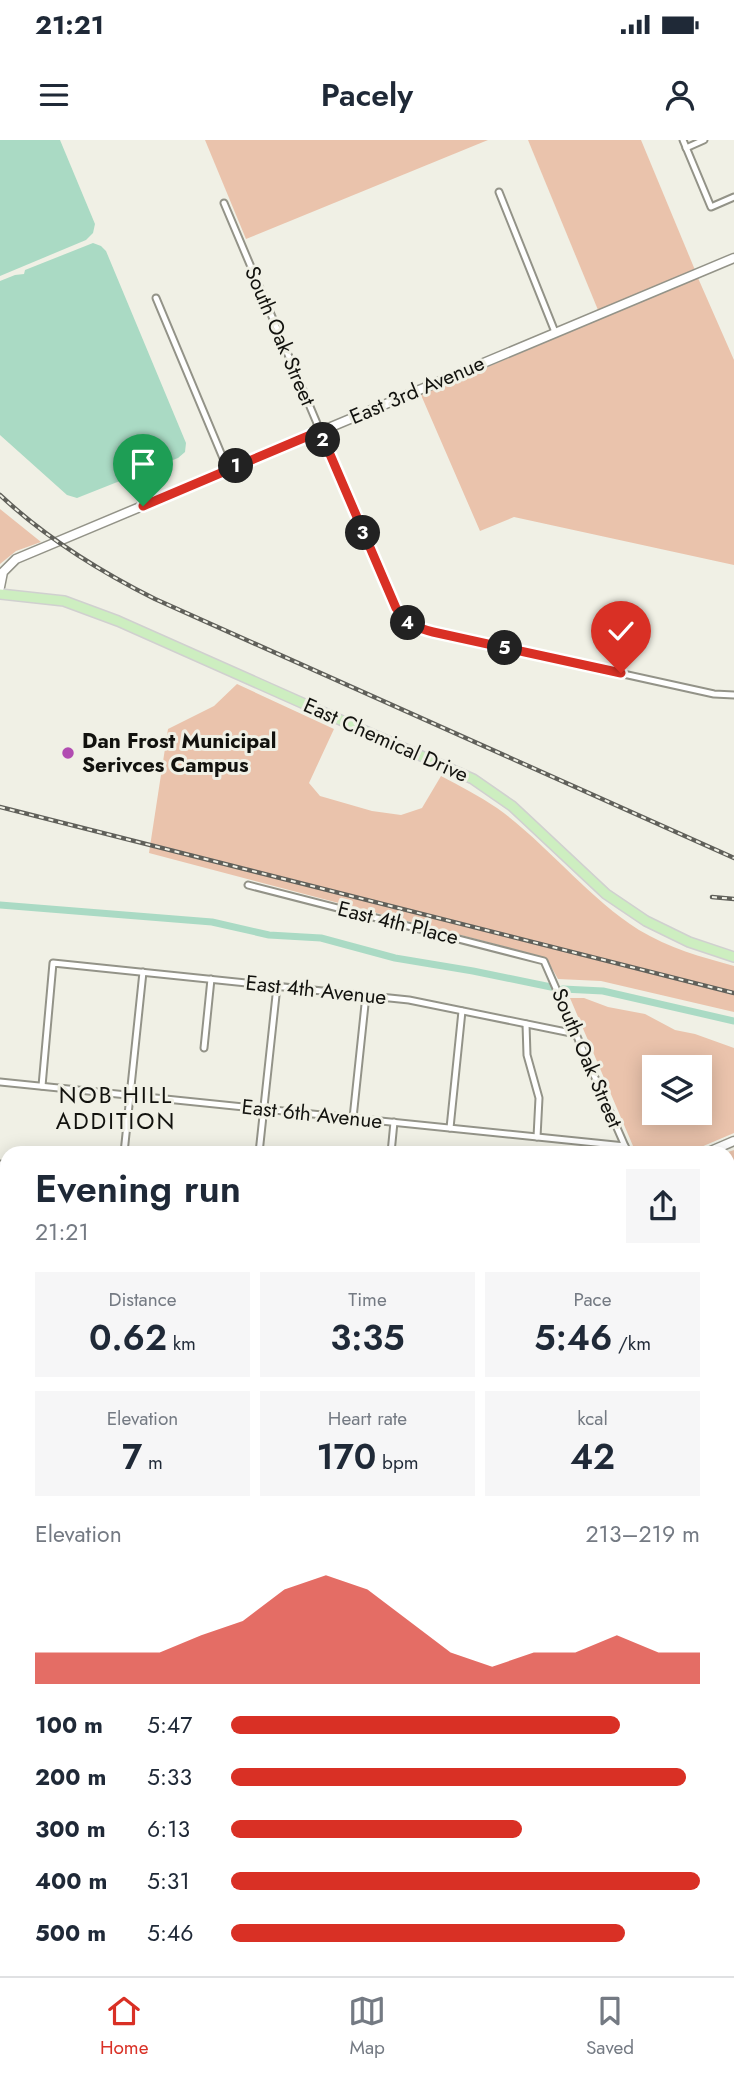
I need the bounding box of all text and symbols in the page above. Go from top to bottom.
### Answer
text: 21:21 [35,6,104,44]
text: Pacely [321,72,413,118]
icon: menu [35,76,73,114]
icon: person [661,76,699,114]
street label: South Oak Street [237,262,323,410]
street label: East 3rd Avenue [345,348,489,432]
pin: 2 [306,422,340,458]
text: 2 [316,426,329,453]
pin [113,434,173,506]
icon: arrive [124,445,162,483]
pin: 1 [218,448,254,484]
text: 1 [231,452,240,479]
pin: 3 [346,516,380,550]
text: 3 [357,519,368,546]
pin [591,601,651,673]
pin: 4 [390,606,426,640]
text: 4 [401,609,414,636]
icon: check [602,612,640,650]
pin: 5 [488,630,522,666]
text: 5 [498,634,511,661]
street label: East Chemical Drive [299,690,473,790]
place label: Dan Frost Municipal Serivces Campus [82,726,276,780]
marker: Dan Frost Municipal Serivces Campus [60,745,76,761]
street label: East 4th Place [335,894,462,953]
street label: East 4th Avenue [244,968,388,1012]
street label: South Oak Street [544,984,630,1132]
map controls [642,1055,712,1125]
button: layers [642,1055,712,1125]
district label: NOB HILL ADDITION [56,1078,176,1138]
street label: East 6th Avenue [240,1092,384,1136]
text: Evening run [35,1161,241,1216]
button: share [626,1169,700,1243]
text: 21:21 [35,1215,89,1249]
text: Distance [108,1286,177,1313]
text: Time [348,1286,387,1313]
text: Pace [574,1286,611,1313]
text: 0.62 [89,1313,167,1363]
text: 3:35 [330,1313,405,1363]
text: 5:46 [534,1313,612,1363]
text: km [167,1330,196,1357]
text: /km [612,1330,651,1357]
text: Elevation [107,1405,178,1432]
text: Heart rate [328,1405,407,1432]
text: kcal [577,1405,608,1432]
text: 7 [122,1432,142,1482]
text: 170 [316,1432,376,1482]
text: 42 [570,1432,615,1482]
text: m [142,1449,163,1476]
text: bpm [376,1449,419,1476]
text: Elevation [35,1517,122,1551]
text: 213–219 m [585,1517,700,1551]
text: 100 m [35,1708,103,1742]
text: 5:47 [147,1708,192,1742]
text: 200 m [35,1760,106,1794]
text: 5:33 [147,1760,192,1794]
text: 300 m [35,1812,106,1846]
text: 6:13 [147,1812,190,1846]
text: 400 m [35,1864,107,1898]
text: 5:31 [147,1864,190,1898]
text: 500 m [35,1916,106,1950]
text: 5:46 [147,1916,194,1950]
tab: Home [100,1992,148,2061]
tab: Map [348,1992,386,2061]
tab: Saved [586,1992,634,2061]

